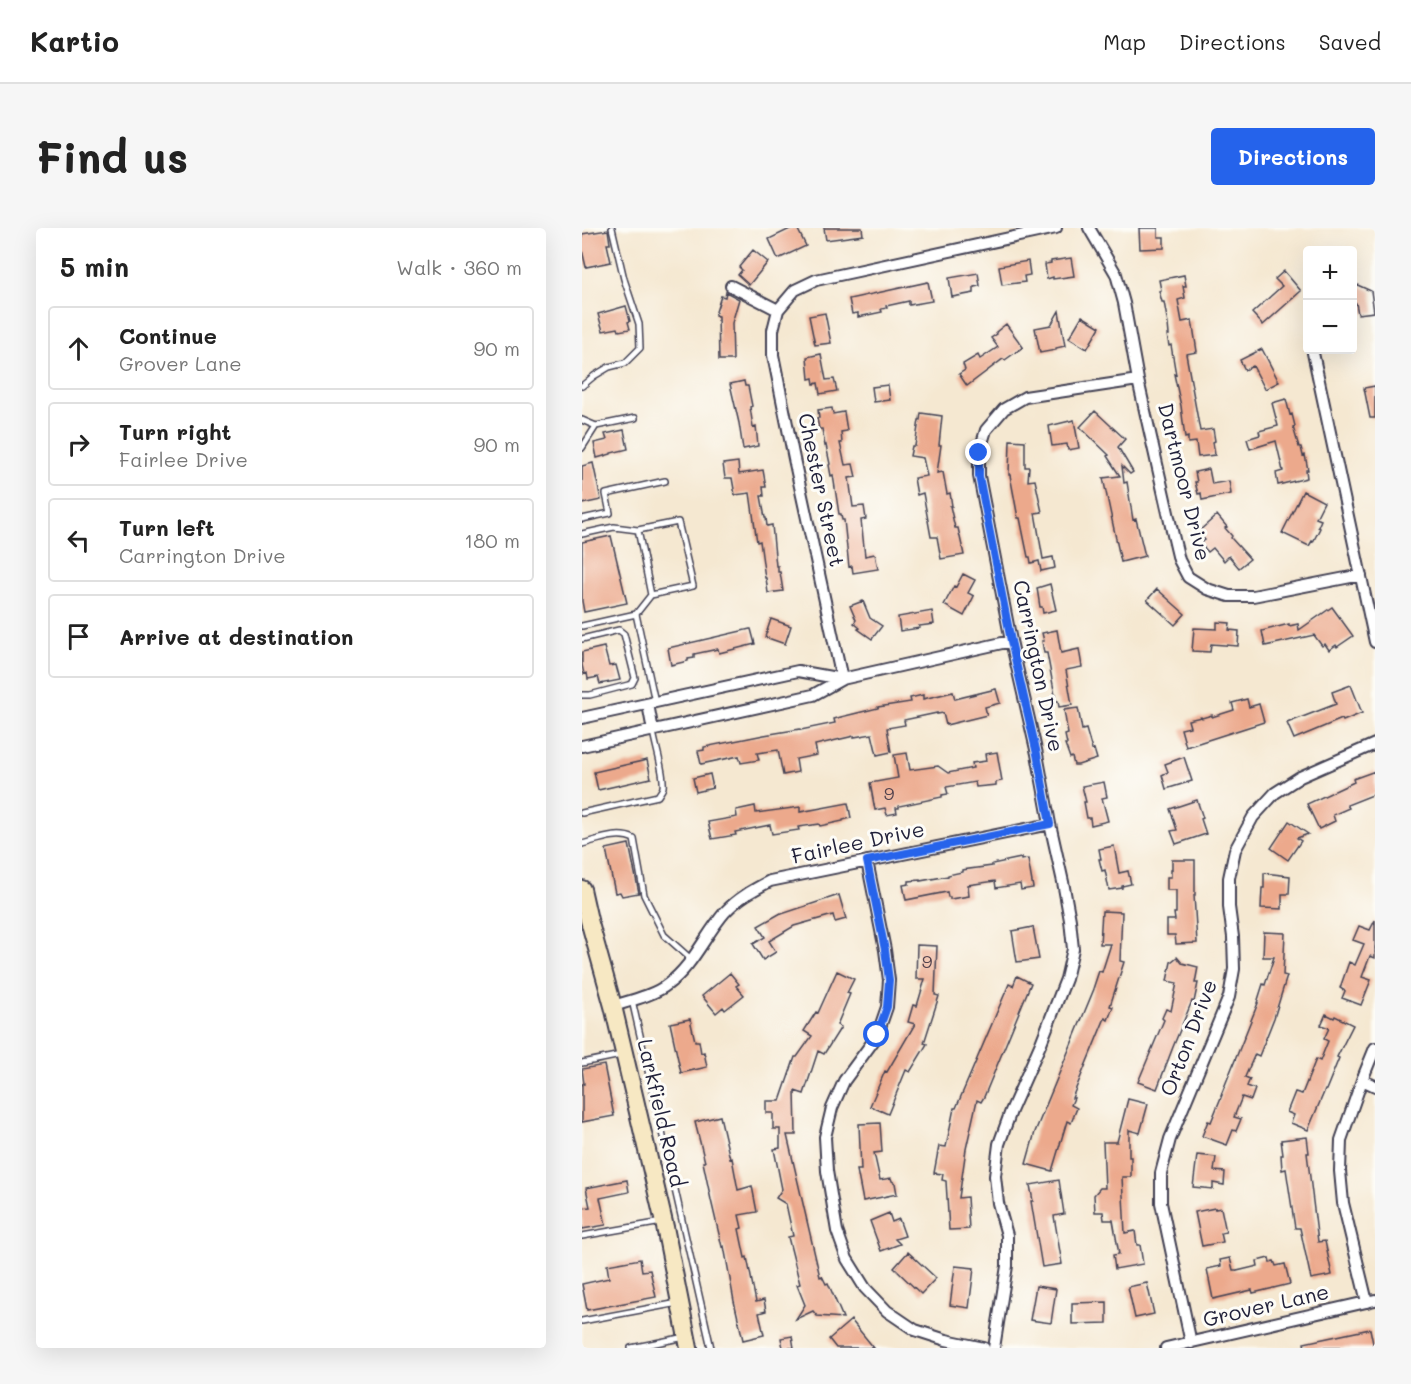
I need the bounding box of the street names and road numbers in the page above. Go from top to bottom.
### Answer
street label: Dartmoor Drive [1153,400,1218,563]
street label: Chester Street [793,410,852,569]
street label: Carrington Drive [1008,577,1071,754]
street label: Fairlee Drive [789,814,927,869]
street label: Orton Drive [1153,975,1222,1100]
street label: Larkfield Road [632,1036,693,1189]
street label: Grover Lane [1200,1277,1331,1332]

